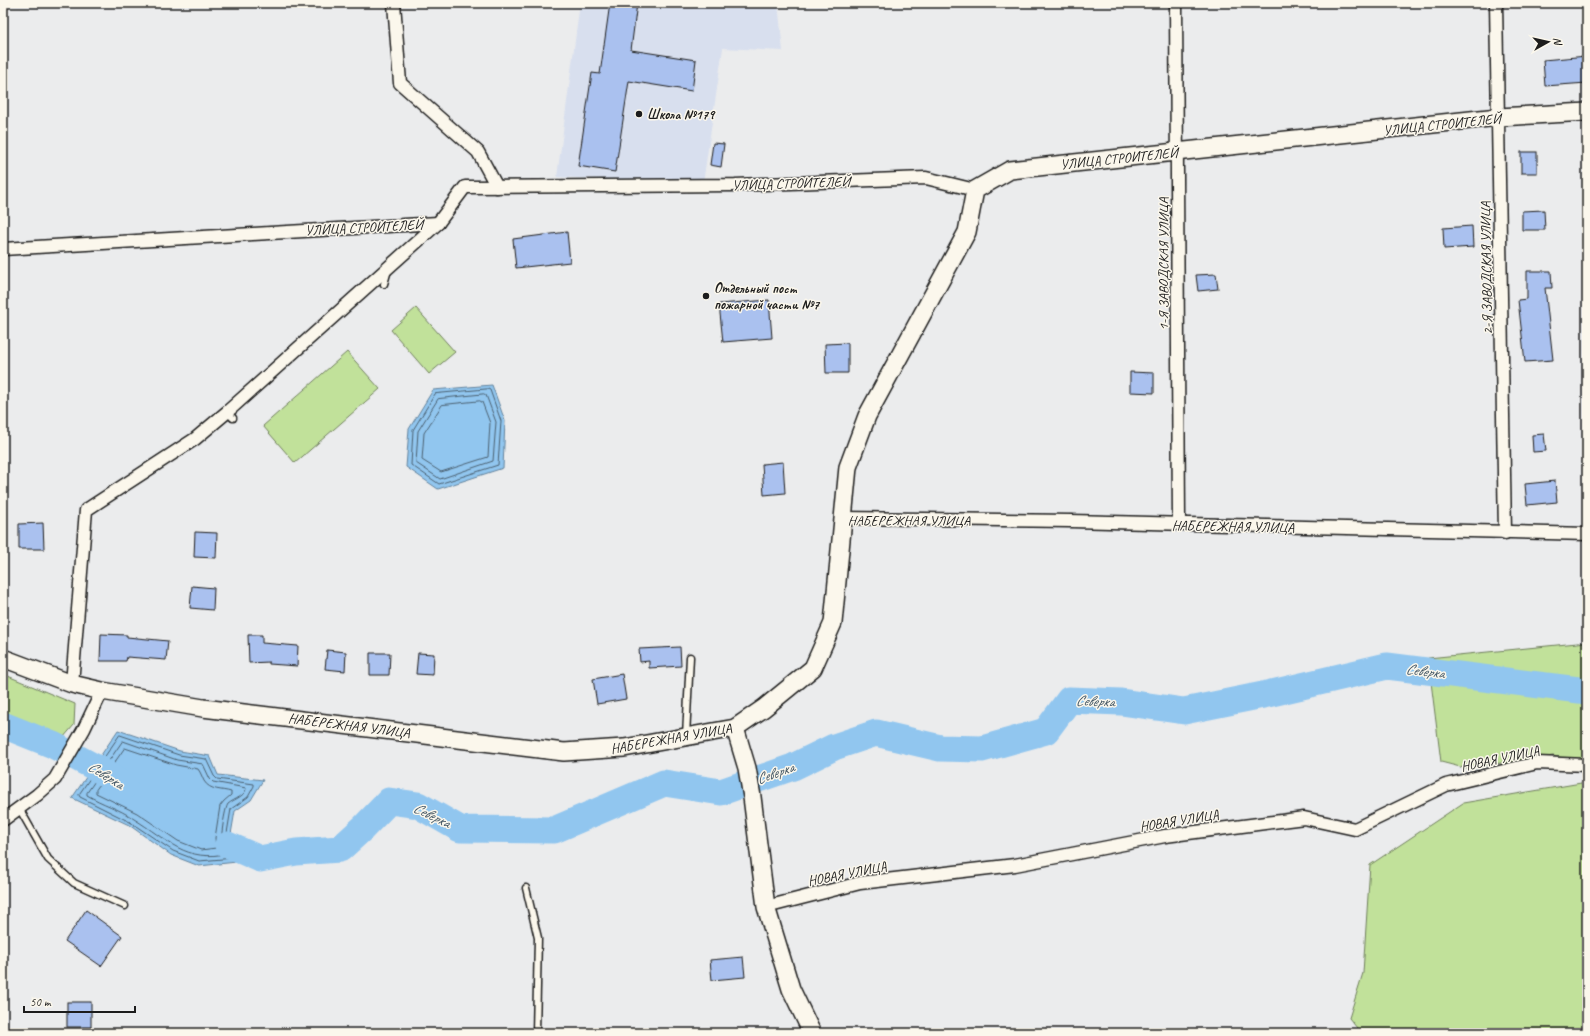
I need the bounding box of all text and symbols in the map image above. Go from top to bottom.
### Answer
north arrow [1528,22,1568,62]
text: N [1550,36,1566,47]
place label: Школа №179 [647,106,716,123]
marker: Школа №179 [634,109,644,119]
street label: УЛИЦА СТРОИТЕЛЕЙ [1382,110,1504,139]
street label: УЛИЦА СТРОИТЕЛЕЙ [1059,144,1181,173]
street label: УЛИЦА СТРОИТЕЛЕЙ [732,173,853,194]
street label: 1-Я ЗАВОДСКАЯ УЛИЦА [1155,197,1172,331]
street label: 2-Я ЗАВОДСКАЯ УЛИЦА [1477,200,1496,335]
street label: УЛИЦА СТРОИТЕЛЕЙ [305,216,426,239]
place label: Отдельный пост пожарной части №7 [714,280,821,313]
marker: Отдельный пост пожарной части №7 [701,291,711,301]
street label: НАБЕРЕЖНАЯ УЛИЦА [848,512,971,529]
street label: НАБЕРЕЖНАЯ УЛИЦА [1172,517,1295,536]
water label: Северка [1405,660,1447,684]
water label: Северка [1075,691,1117,712]
street label: НАБЕРЕЖНАЯ УЛИЦА [287,710,412,742]
street label: НАБЕРЕЖНАЯ УЛИЦА [609,719,734,757]
street label: НОВАЯ УЛИЦА [1459,742,1542,775]
water label: Северка [84,757,129,795]
water label: Северка [754,757,798,789]
water label: Северка [410,798,455,833]
street label: НОВАЯ УЛИЦА [1138,806,1221,835]
street label: НОВАЯ УЛИЦА [806,857,889,889]
scale bar [24,988,135,1014]
text: 50 m [30,994,52,1010]

